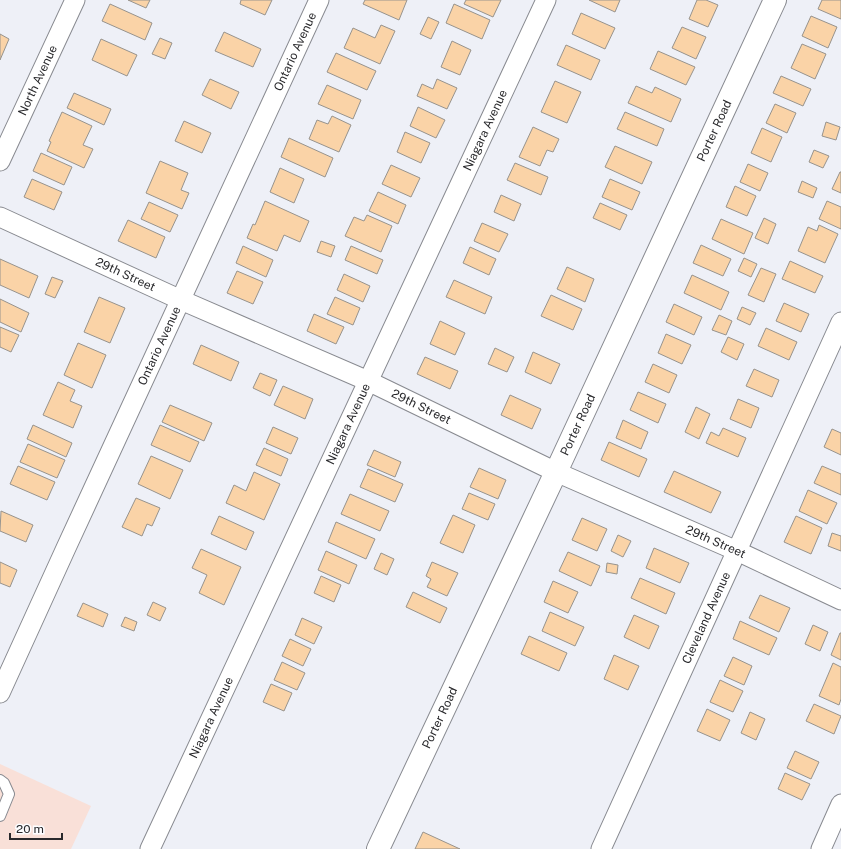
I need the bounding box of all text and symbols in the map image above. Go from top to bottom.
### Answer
street label: Ontario Avenue [271,10,319,93]
street label: North Avenue [15,43,60,118]
street label: Niagara Avenue [460,87,510,173]
street label: Porter Road [694,98,735,164]
street label: 29th Street [93,255,158,294]
street label: Ontario Avenue [135,304,184,387]
street label: Niagara Avenue [323,381,373,467]
street label: 29th Street [389,386,453,427]
street label: Porter Road [558,392,598,458]
street label: 29th Street [683,522,748,561]
street label: Cleveland Avenue [679,569,733,666]
street label: Niagara Avenue [186,675,236,760]
street label: Porter Road [419,685,460,751]
scale bar [10,815,62,841]
text: 20 m [16,822,44,836]

